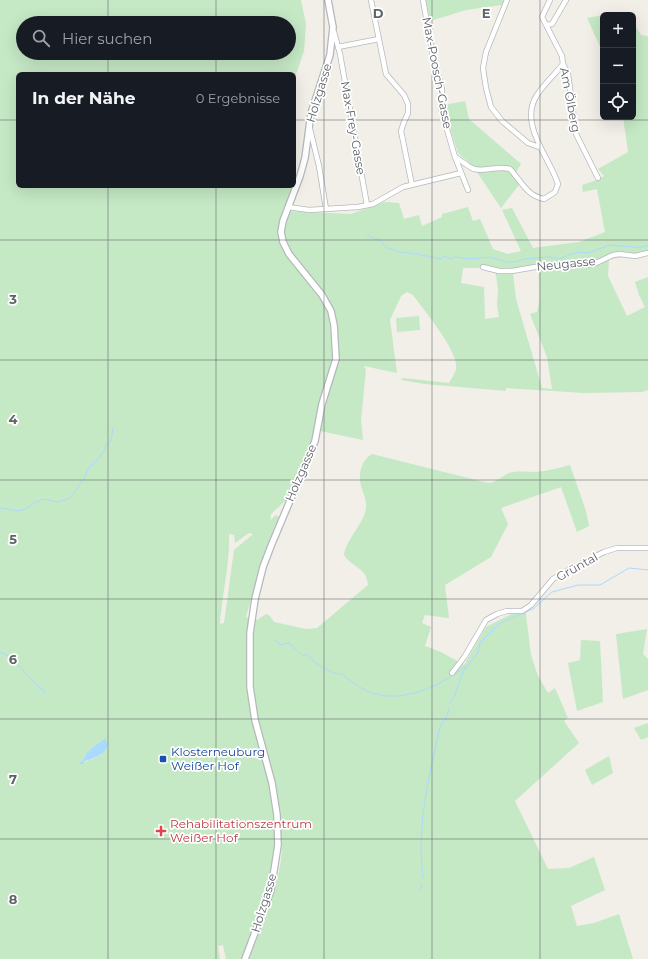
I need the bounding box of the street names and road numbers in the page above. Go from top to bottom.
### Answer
street label: Max-Poosch-Gasse [419,16,456,130]
street label: Holzgasse [302,62,335,124]
street label: Am Ölberg [557,66,584,134]
street label: Max-Frey-Gasse [338,80,369,176]
street label: Neugasse [536,253,596,274]
street label: Holzgasse [282,442,319,504]
street label: Grüntal [553,549,600,584]
street label: Holzgasse [247,872,280,934]

